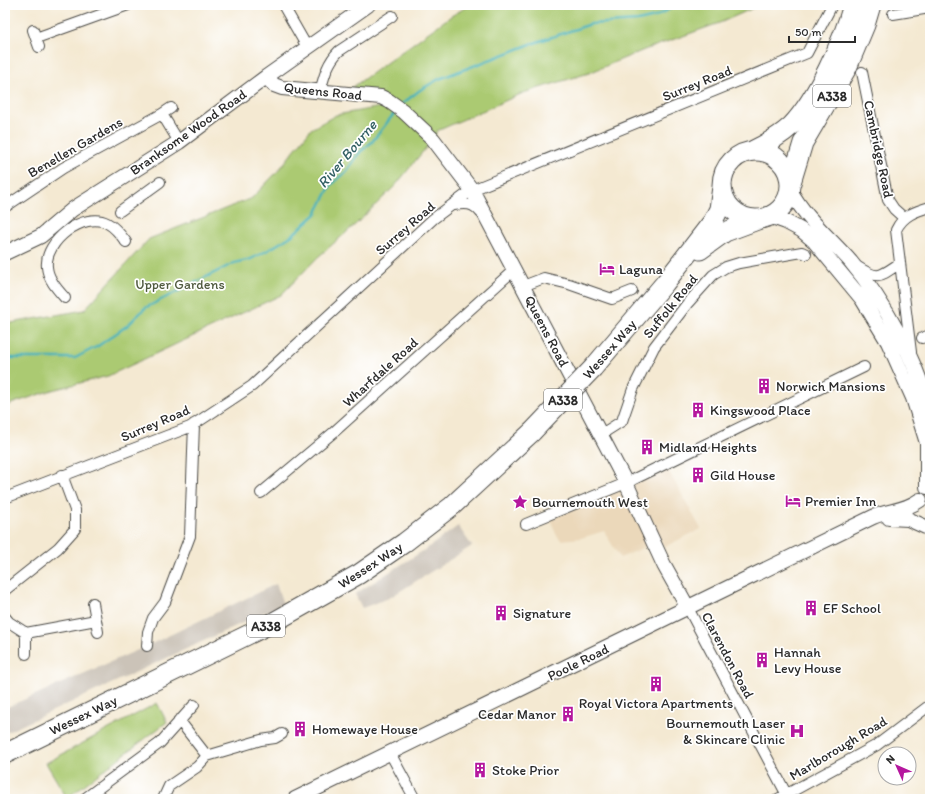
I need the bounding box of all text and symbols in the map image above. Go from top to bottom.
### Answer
scale bar [789,18,855,44]
text: 50 m [795,25,821,39]
street label: Surrey Road [660,62,735,105]
street label: Queens Road [283,79,363,104]
road number: A338 [813,85,851,107]
street label: Branksome Wood Road [127,86,250,179]
street label: Cambridge Road [860,99,897,200]
street label: Benellen Gardens [25,113,126,181]
water label: River Bourne [313,116,381,192]
street label: Surrey Road [372,198,439,259]
hotel icon: Laguna [598,260,616,278]
place label: Laguna [619,261,664,278]
street label: Suffolk Road [639,271,702,342]
park label: Upper Gardens [135,276,225,293]
street label: Queens Road [521,293,573,370]
street label: Wessex Way [579,316,640,383]
street label: Wharfdale Road [339,334,422,411]
building icon: Norwich Mansions [755,377,773,395]
place label: Norwich Mansions [776,378,885,395]
road number: A338 [544,389,582,411]
street label: Surrey Road [118,401,193,446]
building icon: Kingswood Place [689,401,707,419]
place label: Kingswood Place [710,402,811,419]
building icon: Midland Heights [638,438,656,456]
place label: Midland Heights [659,439,757,456]
building icon: Gild House [689,466,707,484]
place label: Gild House [710,467,776,484]
hotel icon: Premier Inn [784,492,802,510]
place icon: Bournemouth West [511,493,529,511]
place label: Premier Inn [805,493,877,510]
place label: Bournemouth West [532,494,648,511]
street label: Wessex Way [335,538,406,592]
building icon: EF School [802,599,820,617]
place label: EF School [823,600,881,617]
building icon: Signature [492,604,510,622]
place label: Signature [513,605,572,622]
street label: Clarendon Road [698,609,758,702]
road number: A338 [247,615,285,637]
street label: Poole Road [545,640,612,685]
place label: Hannah Levy House [774,644,842,677]
building icon: Hannah Levy House [753,651,771,669]
building icon: Royal Victora Apartments [647,675,665,693]
street label: Wessex Way [47,692,120,739]
place label: Royal Victora Apartments [579,695,733,712]
building icon: Cedar Manor [559,705,577,723]
place label: Cedar Manor [478,706,556,723]
street label: Marlborough Road [786,712,890,784]
place label: Bournemouth Laser & Skincare Clinic [666,715,785,748]
building icon: Homewaye House [291,720,309,738]
place label: Homewaye House [312,721,418,738]
hospital icon: Bournemouth Laser & Skincare Clinic [788,722,806,740]
north arrow [877,746,917,786]
text: N [883,752,898,767]
building icon: Stoke Prior [471,761,489,779]
place label: Stoke Prior [492,762,560,779]

